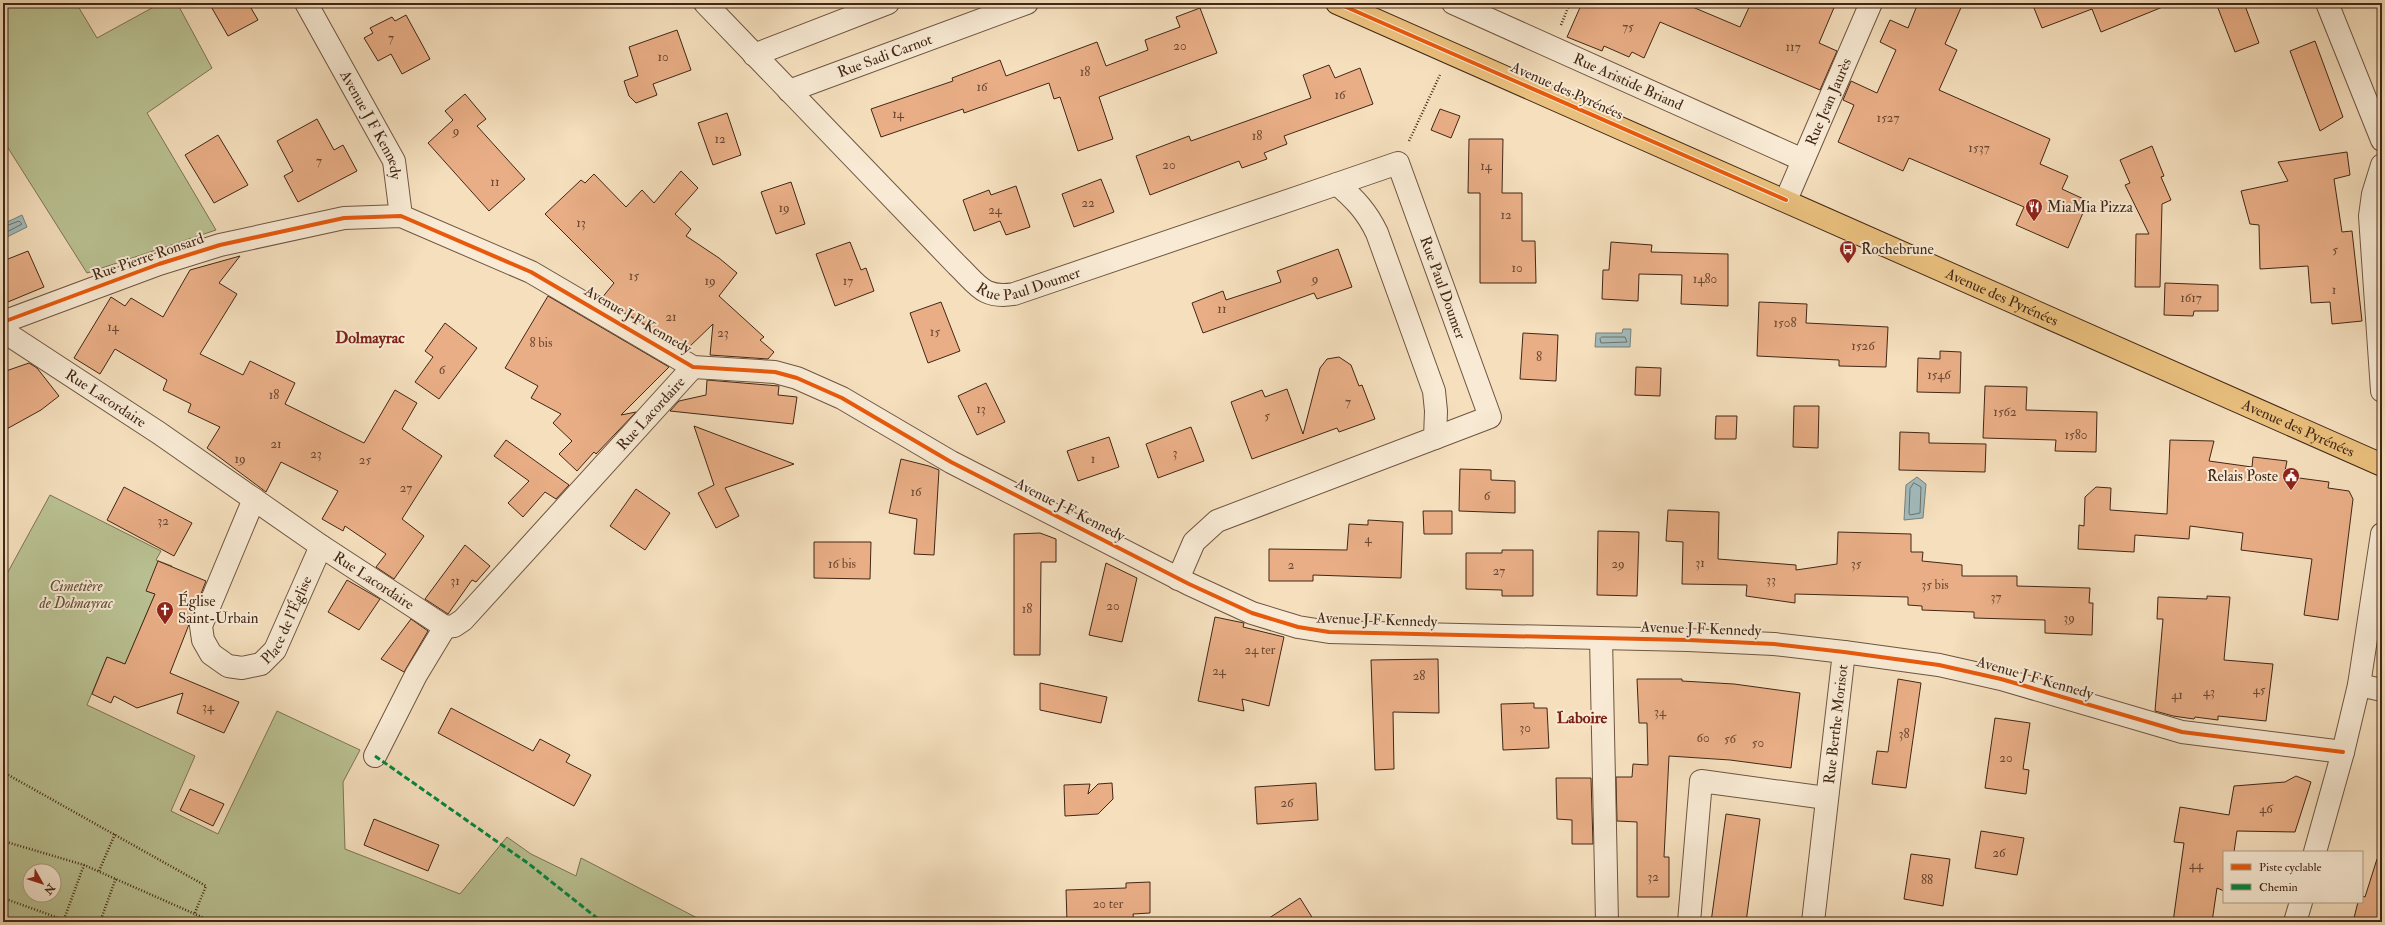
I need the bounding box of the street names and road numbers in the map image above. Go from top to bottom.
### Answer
street label: Rue Sadi Carnot [835,29,935,82]
street label: Rue Aristide Briand [1570,49,1687,115]
street label: Rue Jean Jaurès [1801,55,1856,149]
street label: Avenue des Pyrénées [1507,57,1626,124]
street label: Avenue J F Kennedy [335,66,406,181]
street label: Rue Pierre Ronsard [90,229,207,285]
street label: Rue Paul Doumer [1416,234,1471,342]
street label: Rue Paul Doumer [972,262,1083,305]
street label: Avenue des Pyrénées [1942,263,2061,330]
street label: Avenue J F Kennedy [580,281,695,359]
street label: Rue Lacordaire [62,365,150,432]
street label: Rue Lacordaire [612,373,689,454]
street label: Avenue des Pyrénées [2238,394,2358,461]
street label: Avenue J F Kennedy [1011,474,1128,547]
street label: Rue Lacordaire [330,547,418,614]
street label: Place de l'Église [257,573,316,668]
street label: Avenue J F Kennedy [1315,608,1438,633]
street label: Avenue J F Kennedy [1639,617,1762,642]
street label: Avenue J F Kennedy [1973,652,2096,705]
street label: Rue Berthe Morisot [1819,663,1852,785]

